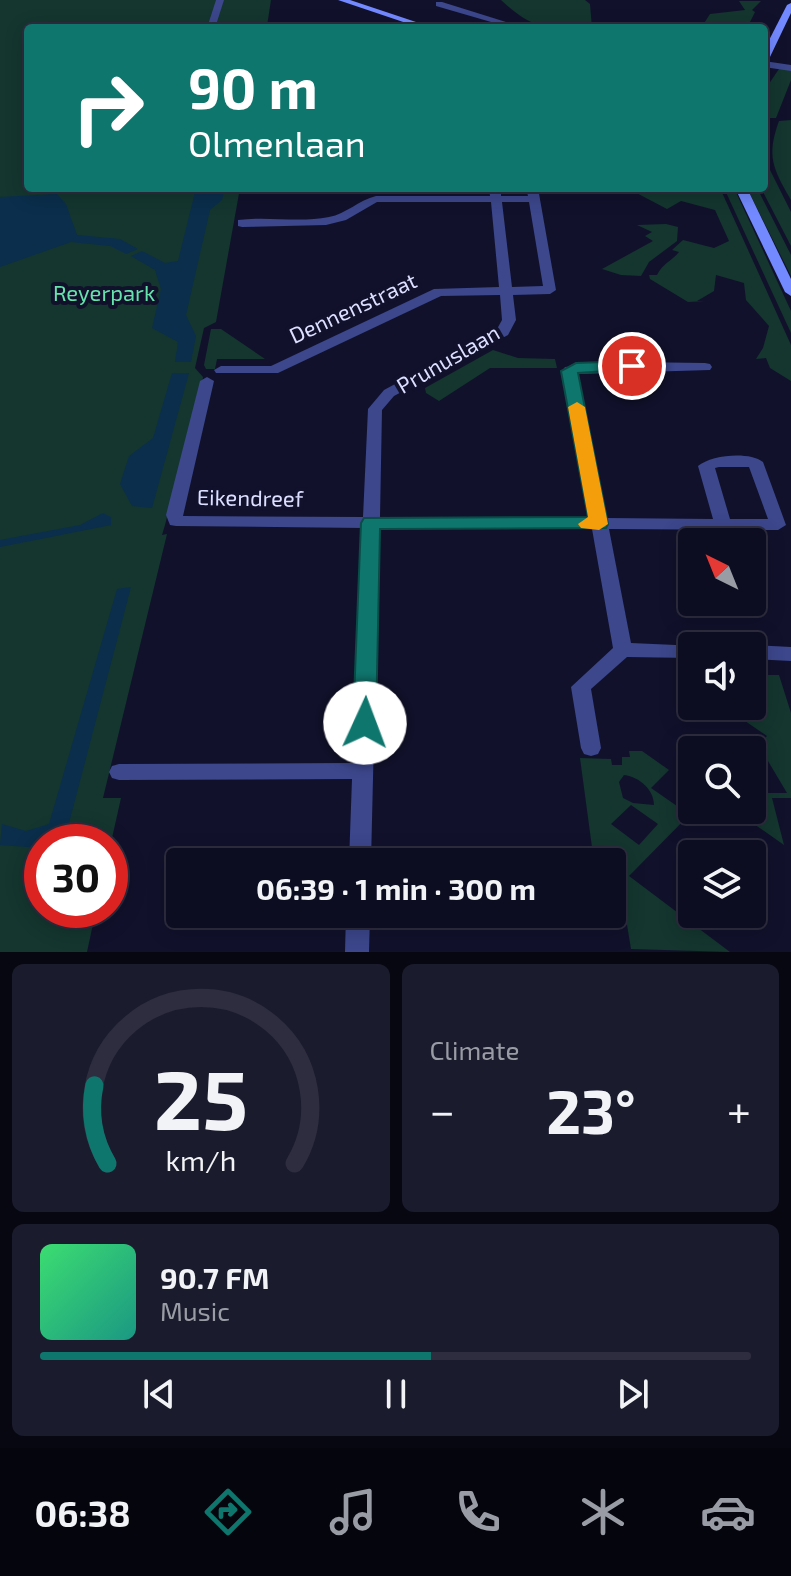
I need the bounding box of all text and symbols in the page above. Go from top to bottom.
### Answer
text: 90 m [188,53,318,120]
icon: right [56,56,160,160]
text: Olmenlaan [188,121,366,164]
street label: Dennenstraat [285,266,420,348]
park label: Reyerpark [53,279,155,305]
street label: Prunuslaan [392,318,503,398]
pin [598,332,666,400]
icon: arrive [610,344,654,388]
street label: Eikendreef [197,483,304,511]
north arrow [678,528,766,616]
map controls [678,528,766,928]
button: sound [678,632,766,720]
position arrow [323,681,407,765]
button: search [678,736,766,824]
speed limit sign: 30 [24,824,128,928]
button: layers [678,840,766,928]
text: 06:39 · 1 min · 300 m [256,870,536,906]
text: Climate [430,1034,519,1065]
text: 25 [154,1047,248,1147]
text: 23° [546,1074,636,1146]
text: − [430,1083,455,1136]
text: + [727,1083,751,1136]
text: km/h [165,1142,236,1177]
text: 90.7 FM [160,1259,269,1295]
text: Music [160,1295,230,1326]
icon: previous [137,1372,181,1416]
icon: pause [374,1372,418,1416]
icon: next [611,1372,655,1416]
icon: directions [200,1484,256,1540]
icon: music [325,1484,381,1540]
icon: phone [450,1484,506,1540]
icon: climate [575,1484,631,1540]
icon: car [700,1484,756,1540]
text: 06:38 [35,1491,131,1534]

